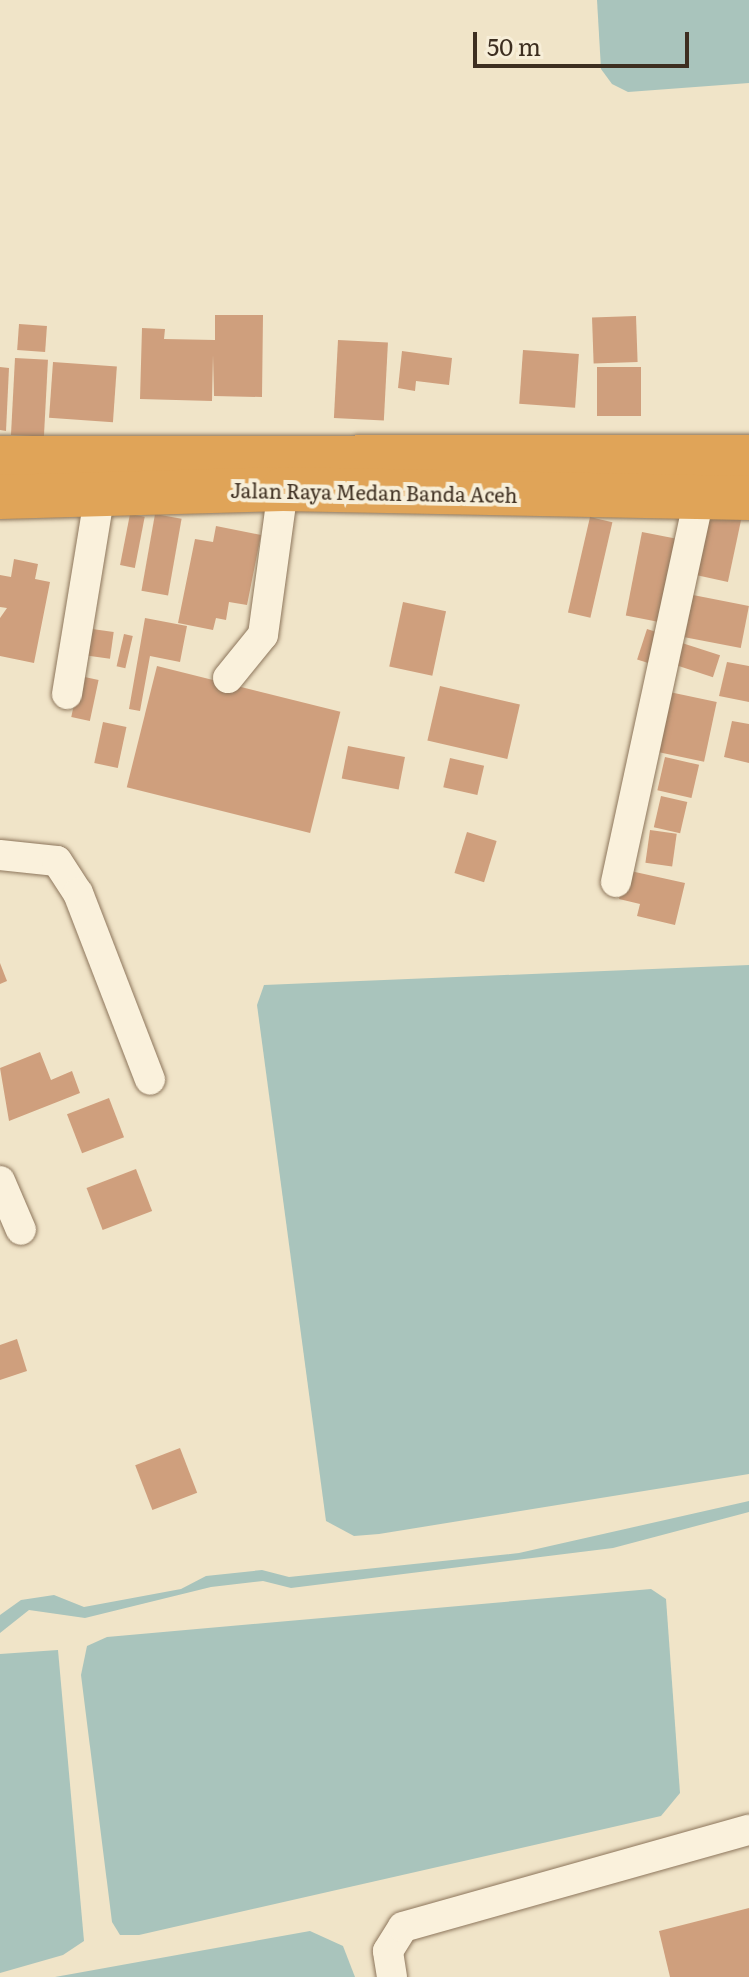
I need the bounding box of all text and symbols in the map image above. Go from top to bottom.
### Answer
scale bar [477,16,693,66]
text: 50 m [487,28,541,63]
street label: Jalan Raya Medan Banda Aceh [230,477,518,507]

